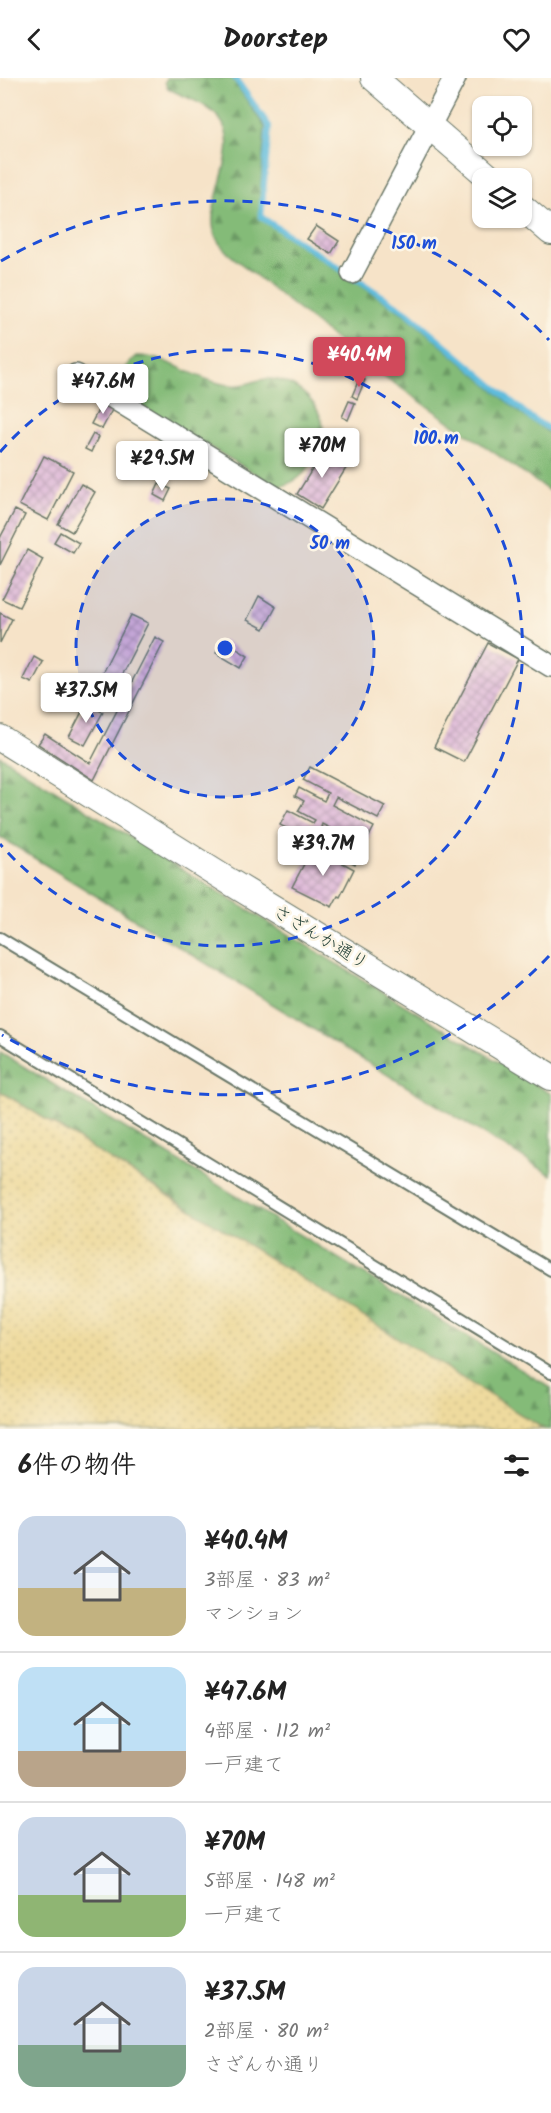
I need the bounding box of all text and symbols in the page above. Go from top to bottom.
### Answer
text: Doorstep [223,18,328,61]
icon: back [18,23,51,56]
icon: heart [500,23,533,56]
map controls [472,96,532,228]
button: locate [472,96,532,156]
button: layers [472,168,532,228]
text: 150 m [391,230,437,259]
pin: ¥40.4M [310,337,408,388]
text: ¥40.4M [327,340,391,372]
pin: ¥47.6M [54,364,152,415]
text: ¥47.6M [71,367,135,399]
text: 100 m [413,425,459,454]
pin: ¥70M [286,428,358,479]
text: ¥70M [298,431,346,463]
pin: ¥29.5M [113,441,211,492]
text: ¥29.5M [130,444,194,476]
text: 50 m [309,530,350,559]
centre of rings [215,638,235,658]
pin: ¥37.5M [37,673,135,724]
text: ¥37.5M [55,676,117,708]
pin: ¥39.7M [274,826,372,877]
text: ¥39.7M [292,829,354,861]
street label: さざんか通り [267,898,374,978]
text: 6件の物件 [18,1445,136,1487]
icon: filters [500,1449,533,1482]
text: ¥40.4M [204,1521,288,1563]
icon: home [66,1540,138,1612]
text: 3部屋 · 83 m² [204,1565,330,1597]
text: マンション [204,1599,303,1631]
text: ¥47.6M [204,1672,286,1714]
icon: home [66,1691,138,1763]
text: 4部屋 · 112 m² [204,1716,330,1748]
text: 一戸建て [204,1750,284,1782]
text: ¥70M [204,1822,265,1864]
icon: home [66,1841,138,1913]
text: 5部屋 · 148 m² [204,1866,335,1898]
text: 一戸建て [204,1900,284,1932]
text: ¥37.5M [204,1972,285,2014]
icon: home [66,1991,138,2063]
text: 2部屋 · 80 m² [204,2016,329,2048]
text: さざんか通り [204,2050,324,2082]

